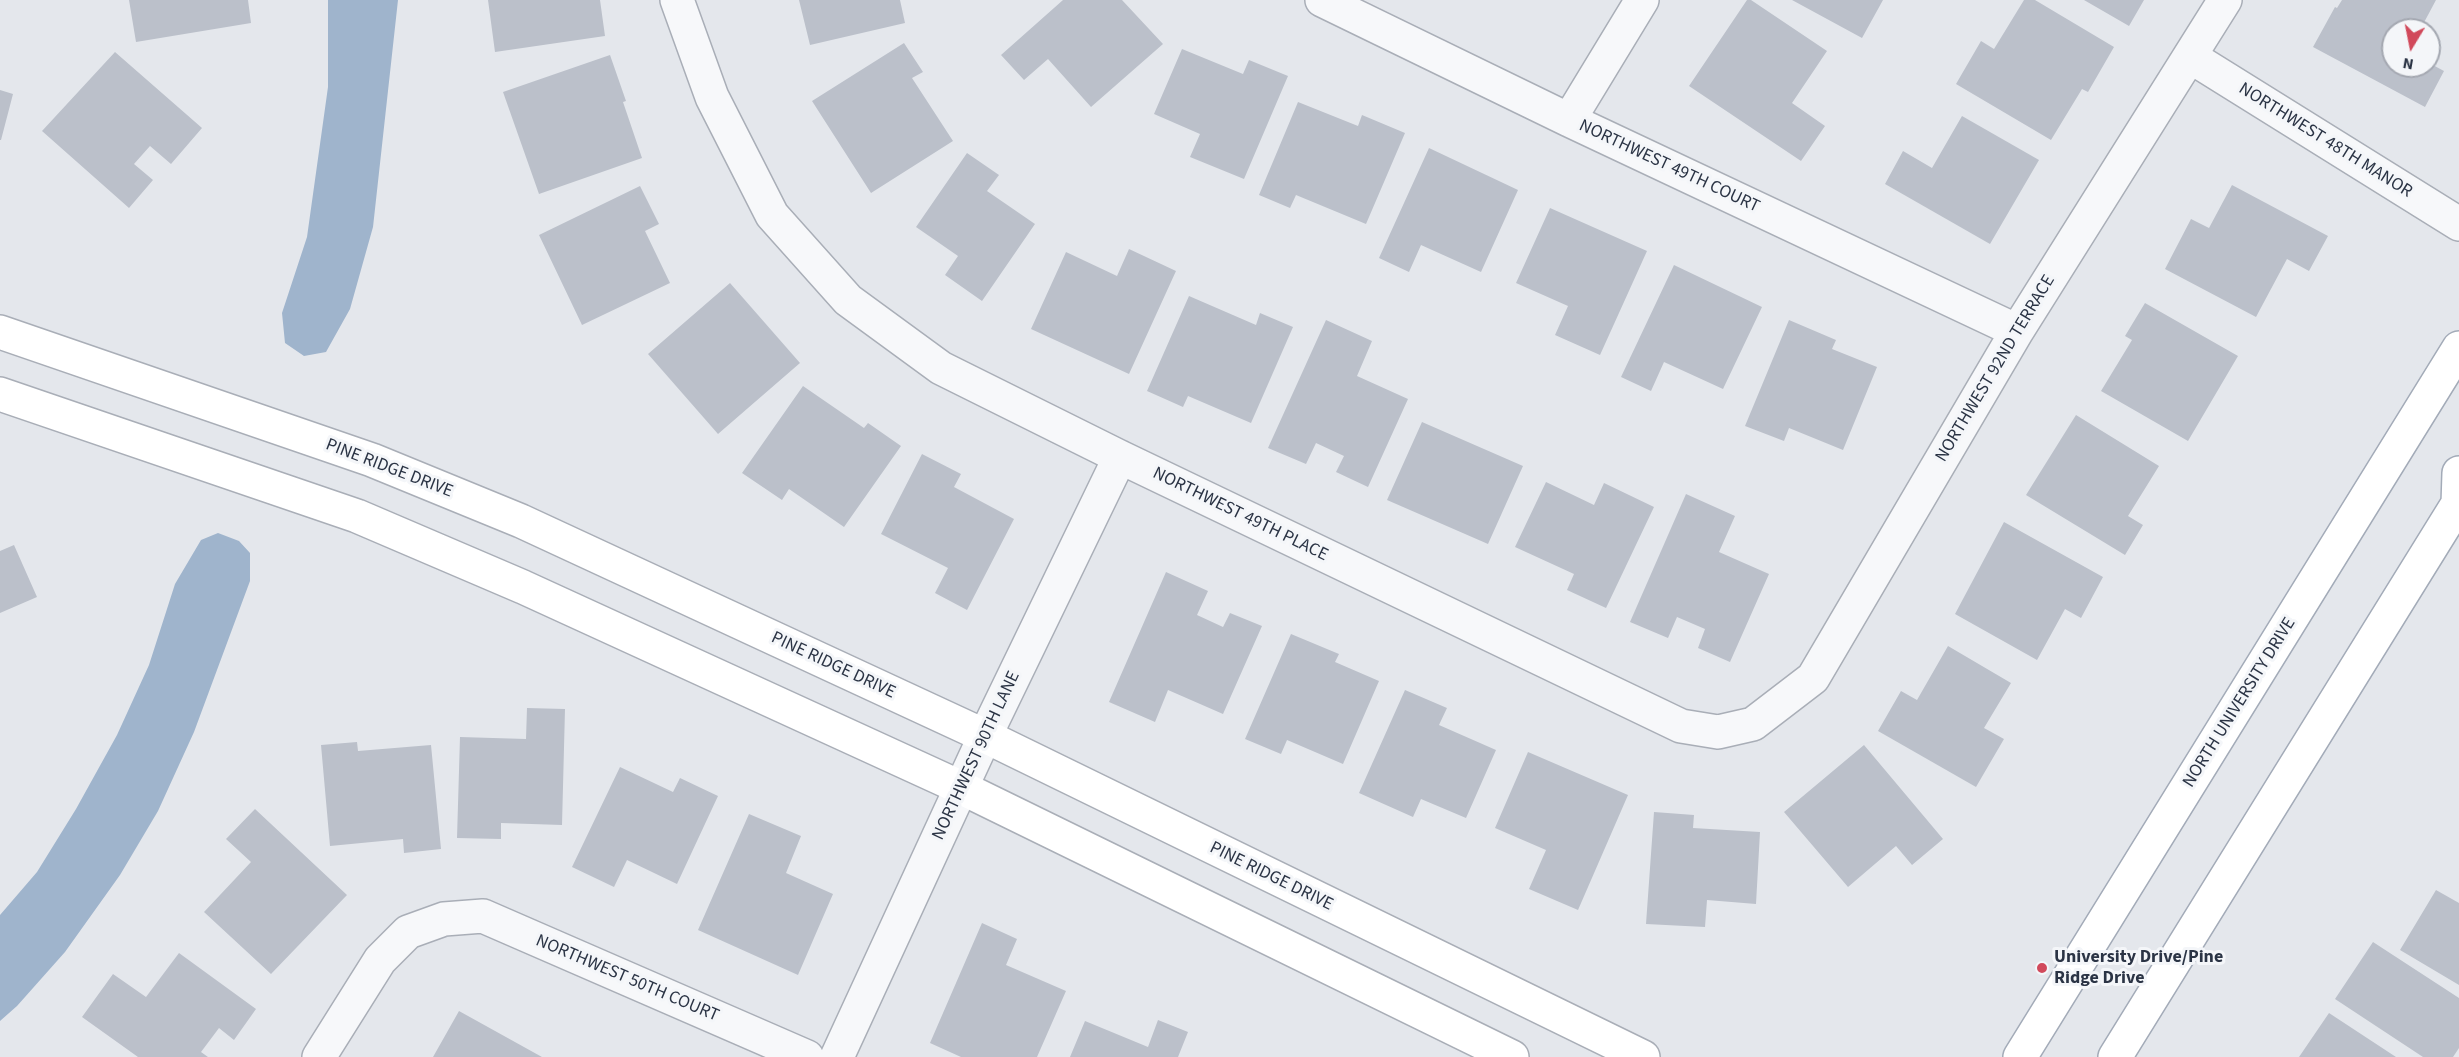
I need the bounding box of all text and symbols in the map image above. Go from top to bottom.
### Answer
north arrow [2381,18,2441,78]
text: N [2401,52,2415,76]
street label: NORTHWEST 48TH MANOR [2234,79,2416,203]
street label: NORTHWEST 49TH COURT [1575,116,1763,218]
street label: NORTHWEST 92ND TERRACE [1932,272,2060,466]
street label: PINE RIDGE DRIVE [322,435,456,503]
street label: NORTHWEST 49TH PLACE [1149,463,1331,567]
street label: NORTH UNIVERSITY DRIVE [2179,614,2301,792]
street label: PINE RIDGE DRIVE [767,628,899,704]
street label: NORTHWEST 90TH LANE [928,668,1026,844]
street label: PINE RIDGE DRIVE [1206,838,1336,916]
street label: NORTHWEST 50TH COURT [532,931,722,1027]
place label: University Drive/Pine Ridge Drive [2054,947,2223,990]
marker: University Drive/Pine Ridge Drive [2035,961,2049,975]

